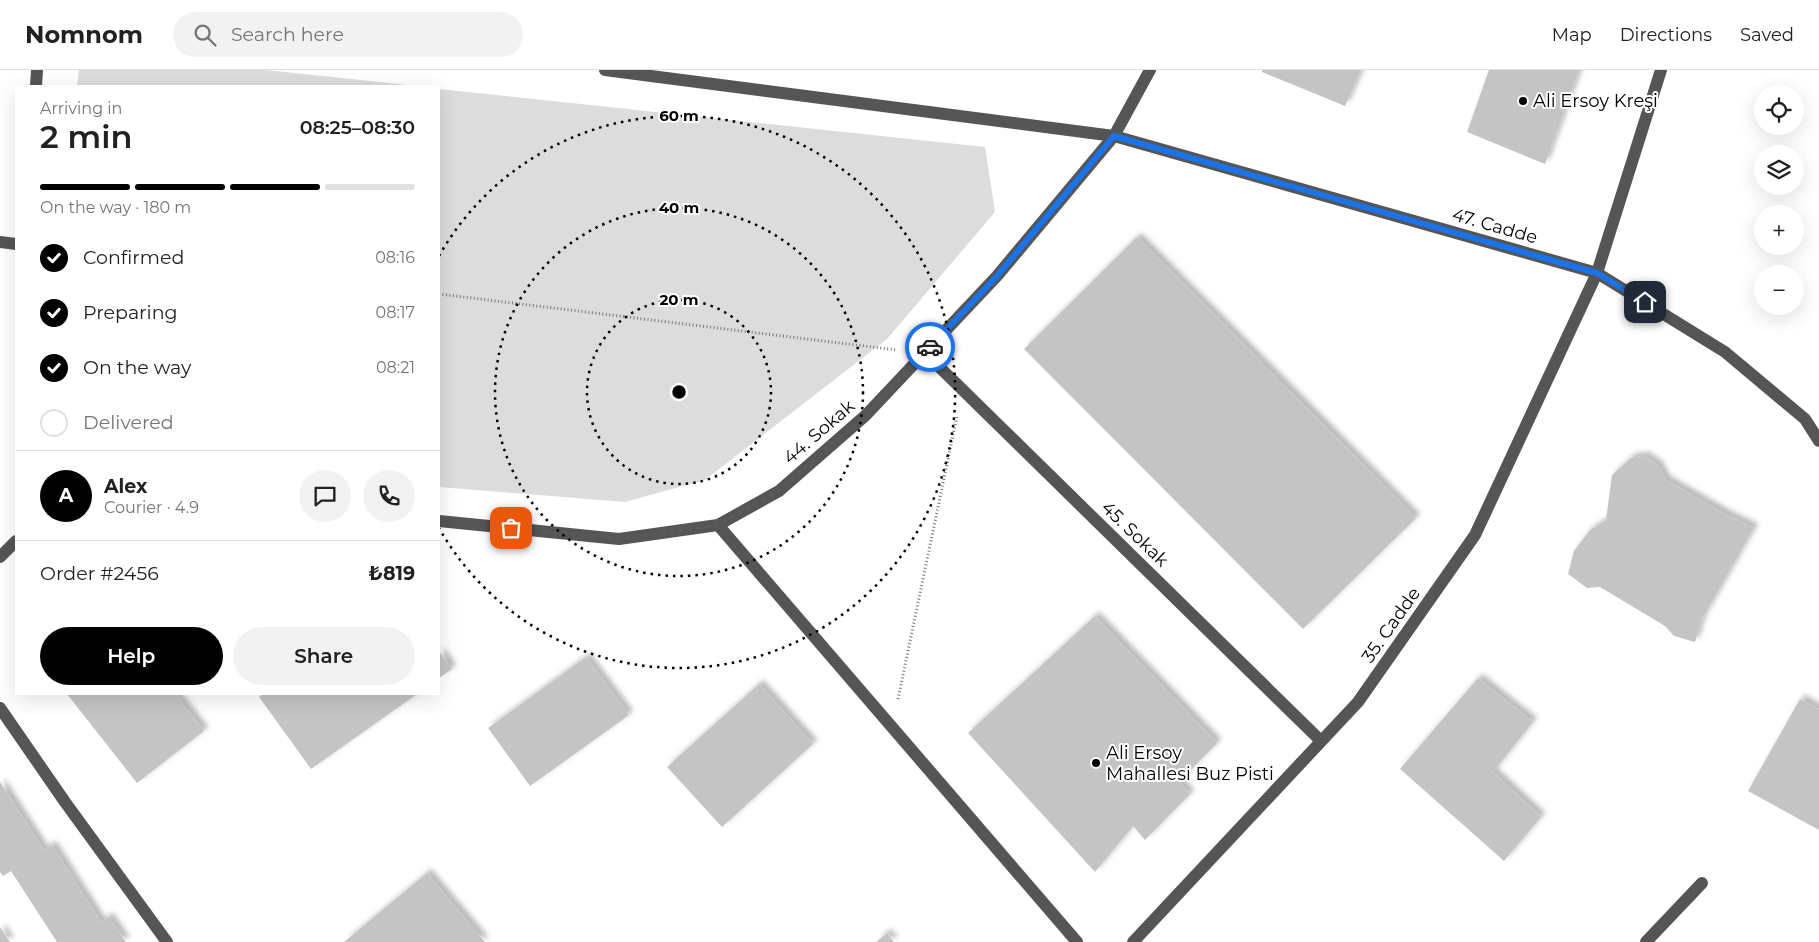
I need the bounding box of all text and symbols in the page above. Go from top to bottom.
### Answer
search box [173,12,523,57]
text: Nomnom [25,20,143,49]
icon: search [191,21,219,49]
text: Search here [231,23,344,46]
text: Map [1552,24,1592,46]
text: Directions [1620,24,1712,46]
text: Saved [1740,24,1794,46]
map controls [1754,85,1804,315]
button: locate [1754,85,1804,135]
place label: Ali Ersoy Kreşi [1533,90,1658,112]
marker: Ali Ersoy Kreşi [1517,95,1529,107]
text: Arriving in [40,99,122,118]
text: 60 m [659,106,699,125]
text: 08:25–08:30 [300,116,415,139]
text: 2 min [40,117,132,156]
button: layers [1754,145,1804,195]
text: On the way · 180 m [40,198,191,217]
text: 40 m [659,198,699,217]
street label: 47. Cadde [1450,203,1540,249]
button: + [1754,205,1804,255]
icon: check [40,244,68,272]
text: Confirmed [83,246,184,269]
text: 08:16 [375,248,415,267]
button: − [1754,265,1804,315]
pin [1624,281,1666,323]
icon: home [1631,288,1659,316]
text: 20 m [659,290,699,309]
icon: check [40,299,68,327]
text: Preparing [83,301,178,324]
text: 08:17 [376,303,415,322]
courier [905,322,955,372]
icon: car [916,333,944,361]
icon: check [40,354,68,382]
text: On the way [83,356,191,379]
text: 08:21 [376,358,415,377]
centre of rings [670,383,688,401]
street label: 44. Sokak [779,395,859,469]
text: Delivered [83,411,174,434]
button: chat [299,470,351,522]
button: phone [363,470,415,522]
text: Alex [104,475,147,498]
text: A [59,484,73,507]
street label: 45. Sokak [1097,497,1173,572]
text: Courier · 4.9 [104,498,199,517]
pin [490,507,532,549]
icon: bag [497,514,525,542]
text: Order #2456 [40,562,159,585]
text: ₺819 [369,562,415,585]
street label: 35. Cadde [1357,583,1425,667]
button: Help [40,627,223,685]
button: Share [233,627,415,685]
place label: Ali Ersoy Mahallesi̇ Buz Pisti [1106,742,1274,785]
marker: Ali Ersoy Mahallesi̇ Buz Pisti [1090,757,1102,769]

